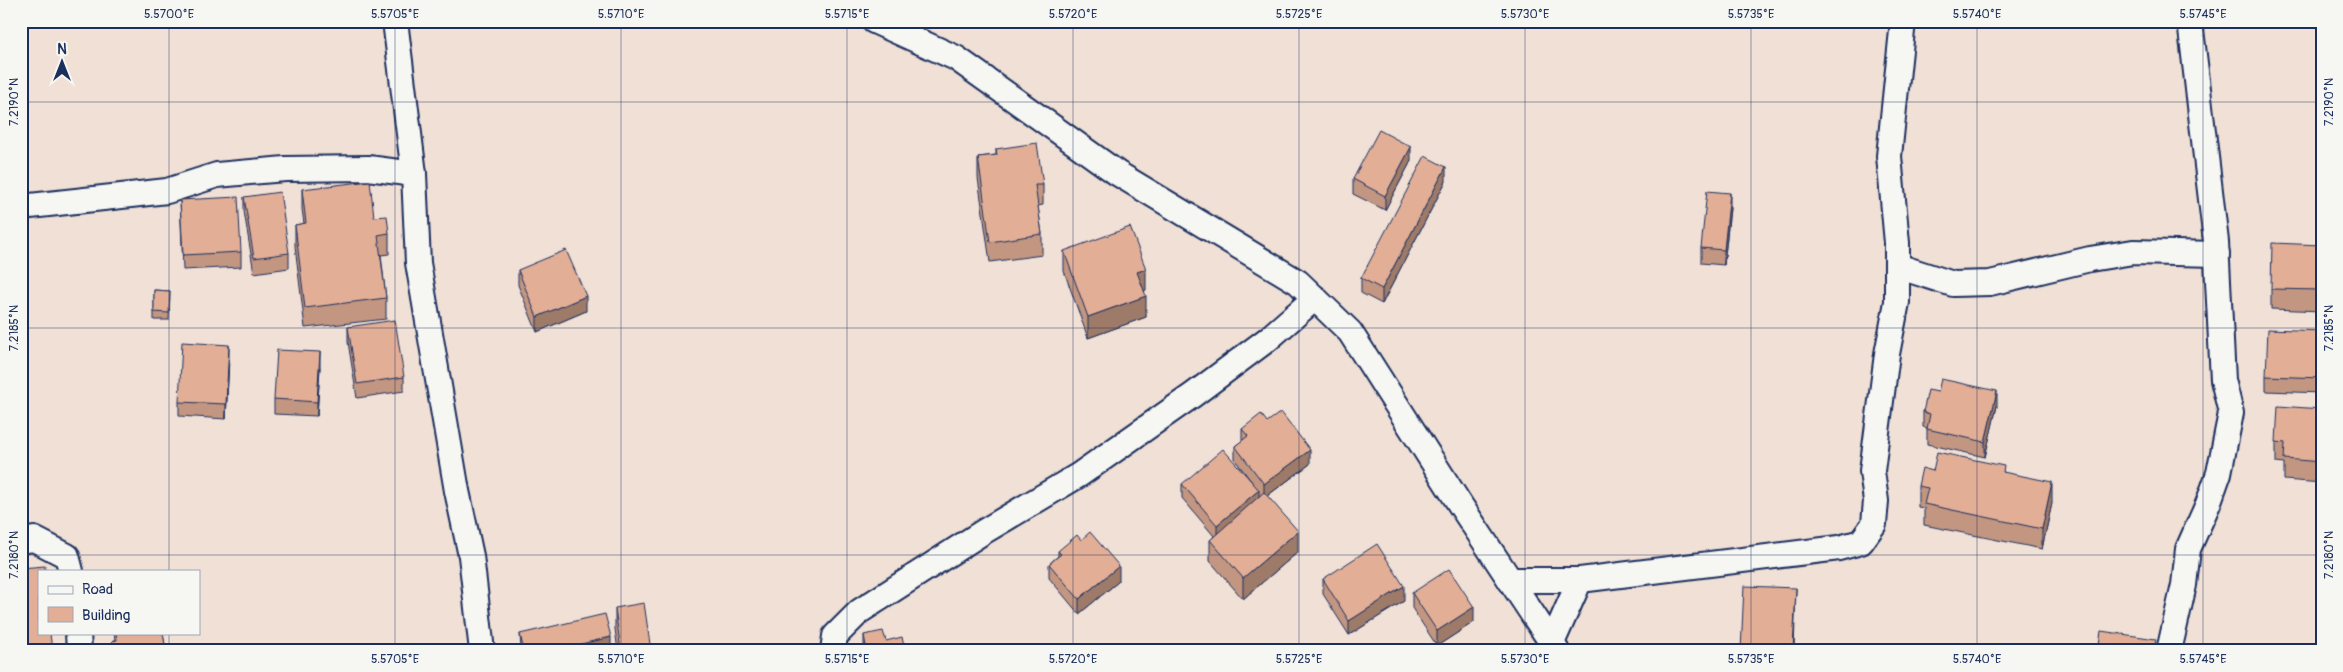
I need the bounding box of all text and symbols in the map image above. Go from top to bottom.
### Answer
text: 5.5700°E [144,7,194,22]
text: 5.5705°E [371,7,419,22]
text: 5.5710°E [598,7,644,22]
text: 5.5715°E [825,7,869,22]
text: 5.5720°E [1049,7,1097,22]
text: 5.5725°E [1276,7,1322,22]
text: 5.5730°E [1501,7,1549,22]
text: 5.5735°E [1728,7,1774,22]
text: 5.5740°E [1953,7,2001,22]
text: 5.5745°E [2180,7,2226,22]
north arrow [38,38,88,88]
text: N [57,41,67,58]
text: 7.2190°N [7,78,22,126]
text: 7.2190°N [2322,78,2337,126]
text: 7.2185°N [7,305,22,351]
text: 7.2185°N [2322,305,2337,351]
text: 7.2180°N [7,531,22,579]
text: 7.2180°N [2322,531,2337,579]
legend [38,570,200,634]
text: Road [82,580,113,599]
text: Building [82,606,130,625]
text: 5.5705°E [371,652,419,667]
text: 5.5710°E [598,652,644,667]
text: 5.5715°E [825,652,869,667]
text: 5.5720°E [1049,652,1097,667]
text: 5.5725°E [1276,652,1322,667]
text: 5.5730°E [1501,652,1549,667]
text: 5.5735°E [1728,652,1774,667]
text: 5.5740°E [1953,652,2001,667]
text: 5.5745°E [2180,652,2226,667]

